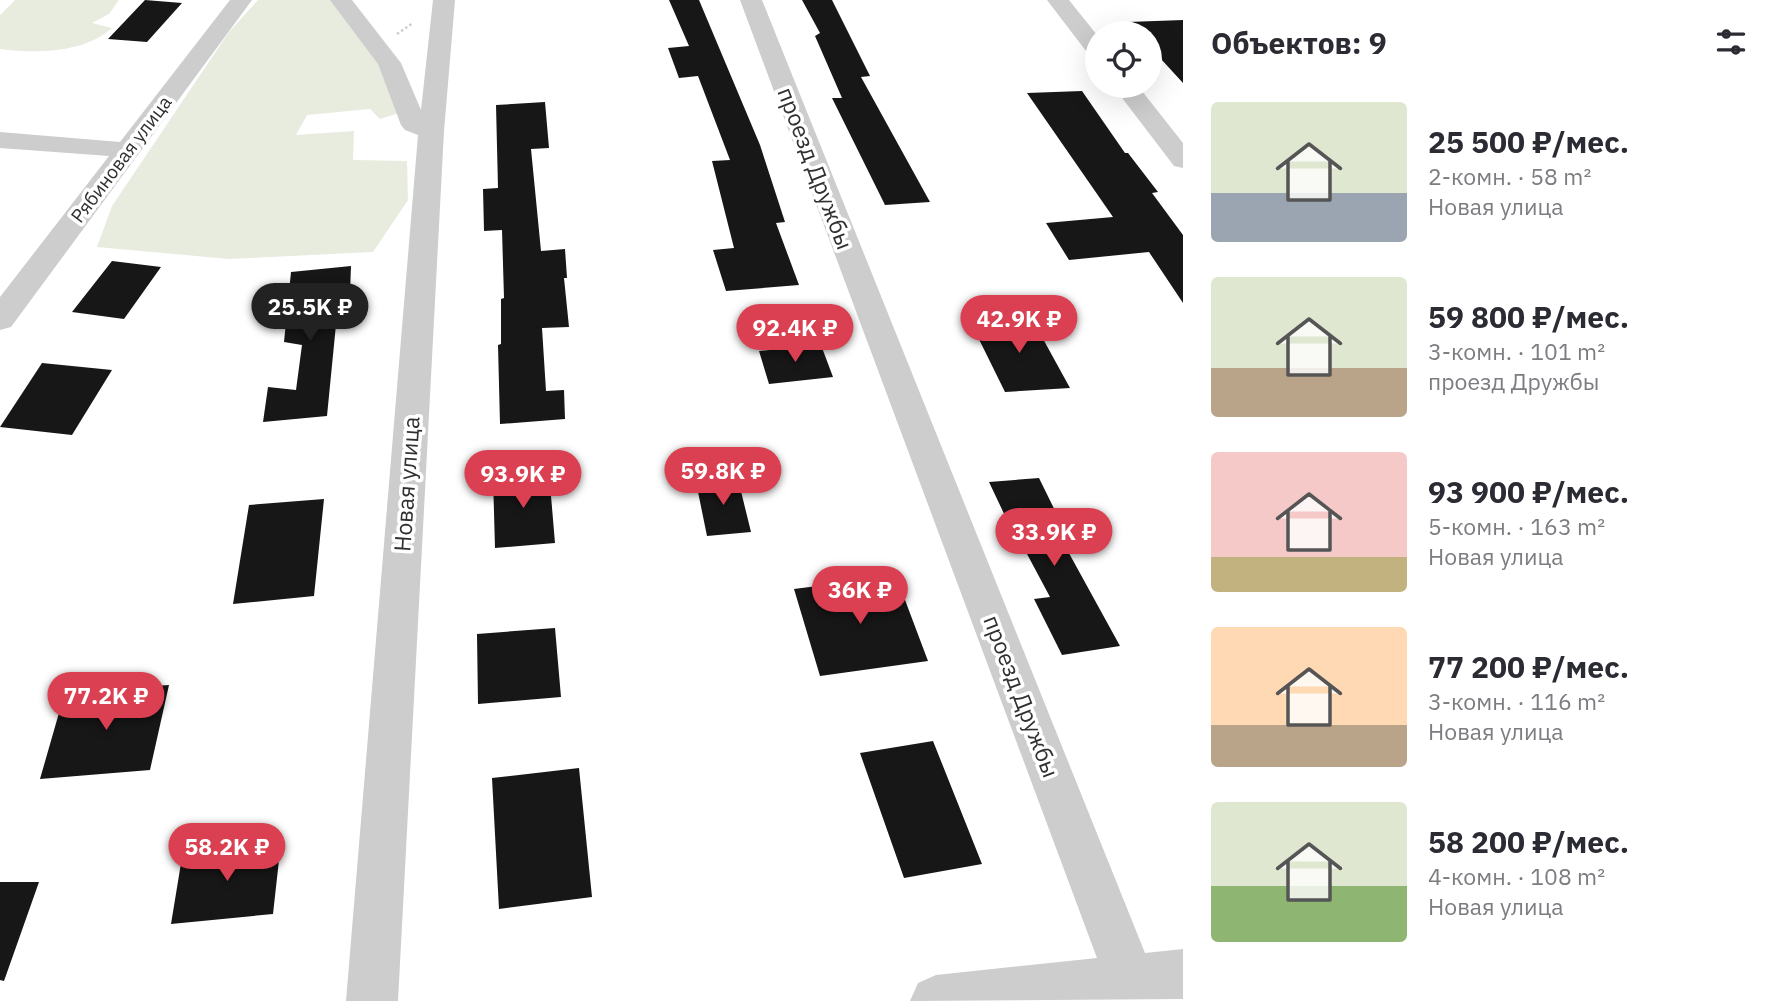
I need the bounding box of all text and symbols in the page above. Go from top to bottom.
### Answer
map controls [1085,21,1162,98]
button: locate [1085,21,1162,98]
text: Объектов: 9 [1211,23,1387,62]
icon: filters [1712,23,1750,61]
street label: проезд Дружбы [771,83,861,253]
street label: Рябиновая улица [65,91,177,227]
text: 25 500 ₽/мес. [1428,122,1629,161]
icon: home [1267,130,1351,214]
text: 2-комн. · 58 m² [1428,161,1591,191]
text: Новая улица [1428,191,1564,221]
pin: 25.5K ₽ [245,284,375,343]
text: 25.5K ₽ [267,291,353,321]
pin: 42.9K ₽ [954,296,1084,355]
text: 59 800 ₽/мес. [1428,297,1629,336]
text: 42.9K ₽ [976,303,1062,333]
pin: 92.4K ₽ [730,304,860,364]
icon: home [1267,305,1351,389]
text: 92.4K ₽ [752,312,838,342]
text: 3-комн. · 101 m² [1428,336,1605,366]
text: проезд Дружбы [1428,366,1599,396]
street label: Новая улица [386,415,426,553]
pin: 59.8K ₽ [658,448,788,507]
pin: 93.9K ₽ [458,450,588,510]
text: 59.8K ₽ [680,455,766,485]
text: 93.9K ₽ [480,458,566,488]
text: 93 900 ₽/мес. [1428,472,1629,511]
icon: home [1267,480,1351,564]
pin: 33.9K ₽ [989,508,1119,568]
text: 5-комн. · 163 m² [1428,511,1605,541]
text: 33.9K ₽ [1011,516,1097,546]
text: Новая улица [1428,541,1564,571]
pin: 36K ₽ [811,566,909,626]
text: 36K ₽ [828,574,892,604]
street label: проезд Дружбы [977,611,1067,781]
text: 77 200 ₽/мес. [1428,647,1629,686]
icon: home [1267,655,1351,739]
pin: 77.2K ₽ [41,672,171,732]
text: 77.2K ₽ [63,680,149,710]
text: 3-комн. · 116 m² [1428,686,1605,716]
text: Новая улица [1428,716,1564,746]
text: 58 200 ₽/мес. [1428,822,1629,861]
pin: 58.2K ₽ [162,824,292,883]
icon: home [1267,830,1351,914]
text: 58.2K ₽ [184,831,270,861]
text: 4-комн. · 108 m² [1428,861,1605,891]
text: Новая улица [1428,891,1564,921]

